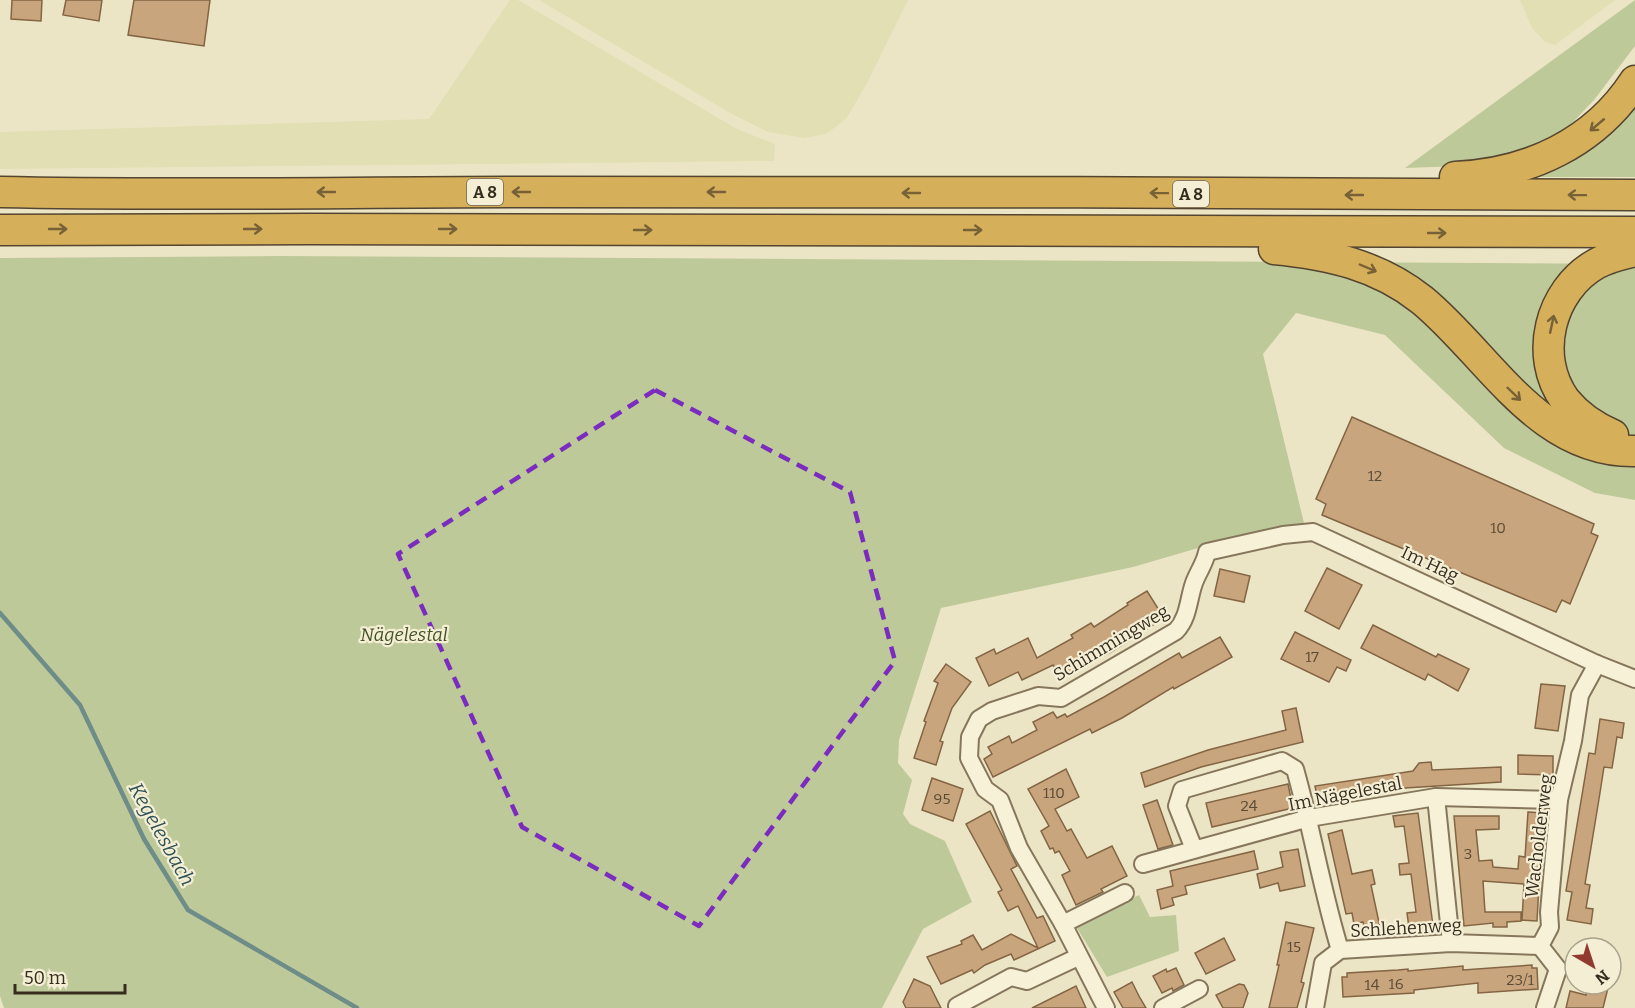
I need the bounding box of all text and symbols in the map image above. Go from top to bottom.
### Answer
one-way arrow [1589,118,1605,131]
road number: A 8 [467,179,503,205]
road number: A 8 [1173,181,1209,207]
one-way arrow [316,186,336,198]
one-way arrow [511,186,531,198]
one-way arrow [706,186,726,198]
one-way arrow [901,187,921,199]
one-way arrow [1149,187,1169,199]
one-way arrow [1344,189,1364,201]
one-way arrow [1567,189,1587,201]
one-way arrow [48,223,68,235]
one-way arrow [243,223,263,235]
one-way arrow [438,223,458,235]
one-way arrow [633,224,653,236]
one-way arrow [962,224,982,236]
one-way arrow [1426,227,1446,239]
one-way arrow [1358,263,1376,274]
one-way arrow [1547,315,1558,334]
one-way arrow [1507,387,1522,401]
house number: 12 [1368,467,1382,485]
house number: 10 [1490,519,1506,537]
street label: Im Hag [1398,541,1462,587]
street label: Schimmingweg [1049,600,1173,686]
park label: Nägelestal [360,624,448,646]
house number: 17 [1305,648,1319,666]
street label: Im Nägelestal [1286,772,1404,816]
street label: Wacholderweg [1520,773,1558,899]
water label: Kegelesbach [124,778,200,890]
house number: 110 [1043,784,1065,802]
house number: 95 [934,790,950,808]
house number: 24 [1241,797,1258,815]
house number: 3 [1464,845,1472,863]
street label: Schlehenweg [1350,914,1462,942]
north arrow [1563,936,1623,996]
house number: 15 [1287,938,1301,956]
scale bar [15,957,124,995]
text: N [1591,966,1613,989]
text: 50 m [24,967,66,989]
house number: 23/1 [1506,971,1534,989]
house number: 16 [1389,975,1404,993]
house number: 14 [1365,976,1380,994]

